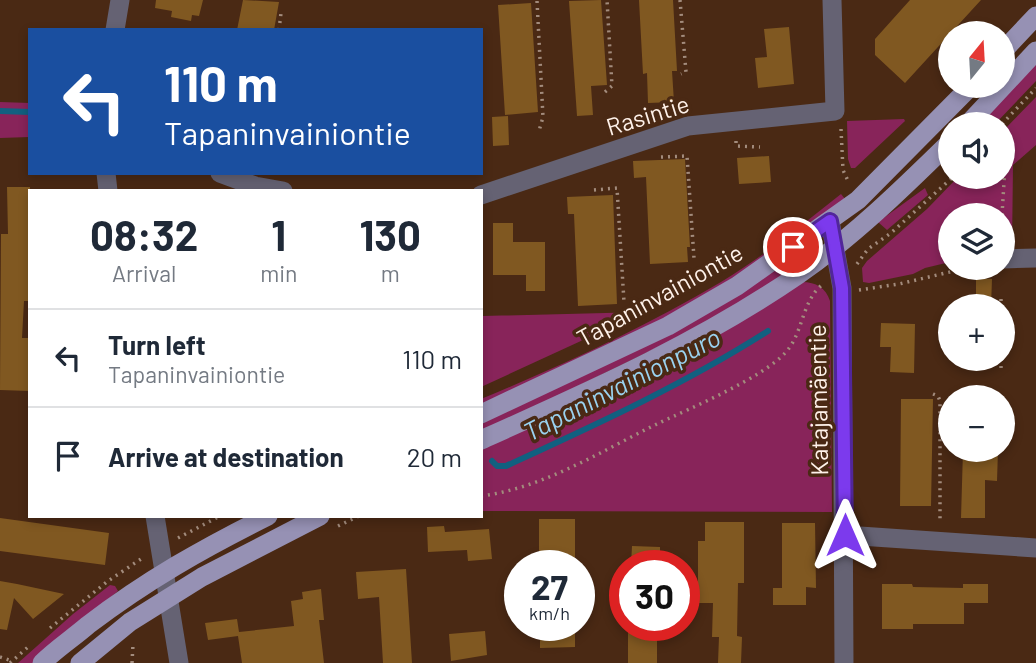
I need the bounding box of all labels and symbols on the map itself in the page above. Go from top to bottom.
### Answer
north arrow [938,21,1015,98]
street label: Rasintie [603,88,693,141]
pin [763,217,823,277]
street label: Tapaninvainiontie [571,237,747,352]
water label: Tapaninvainionpuro [518,321,725,447]
street label: Katajamäentie [802,324,833,476]
position arrow [808,498,882,572]
speed limit sign: 30 [609,550,700,641]

